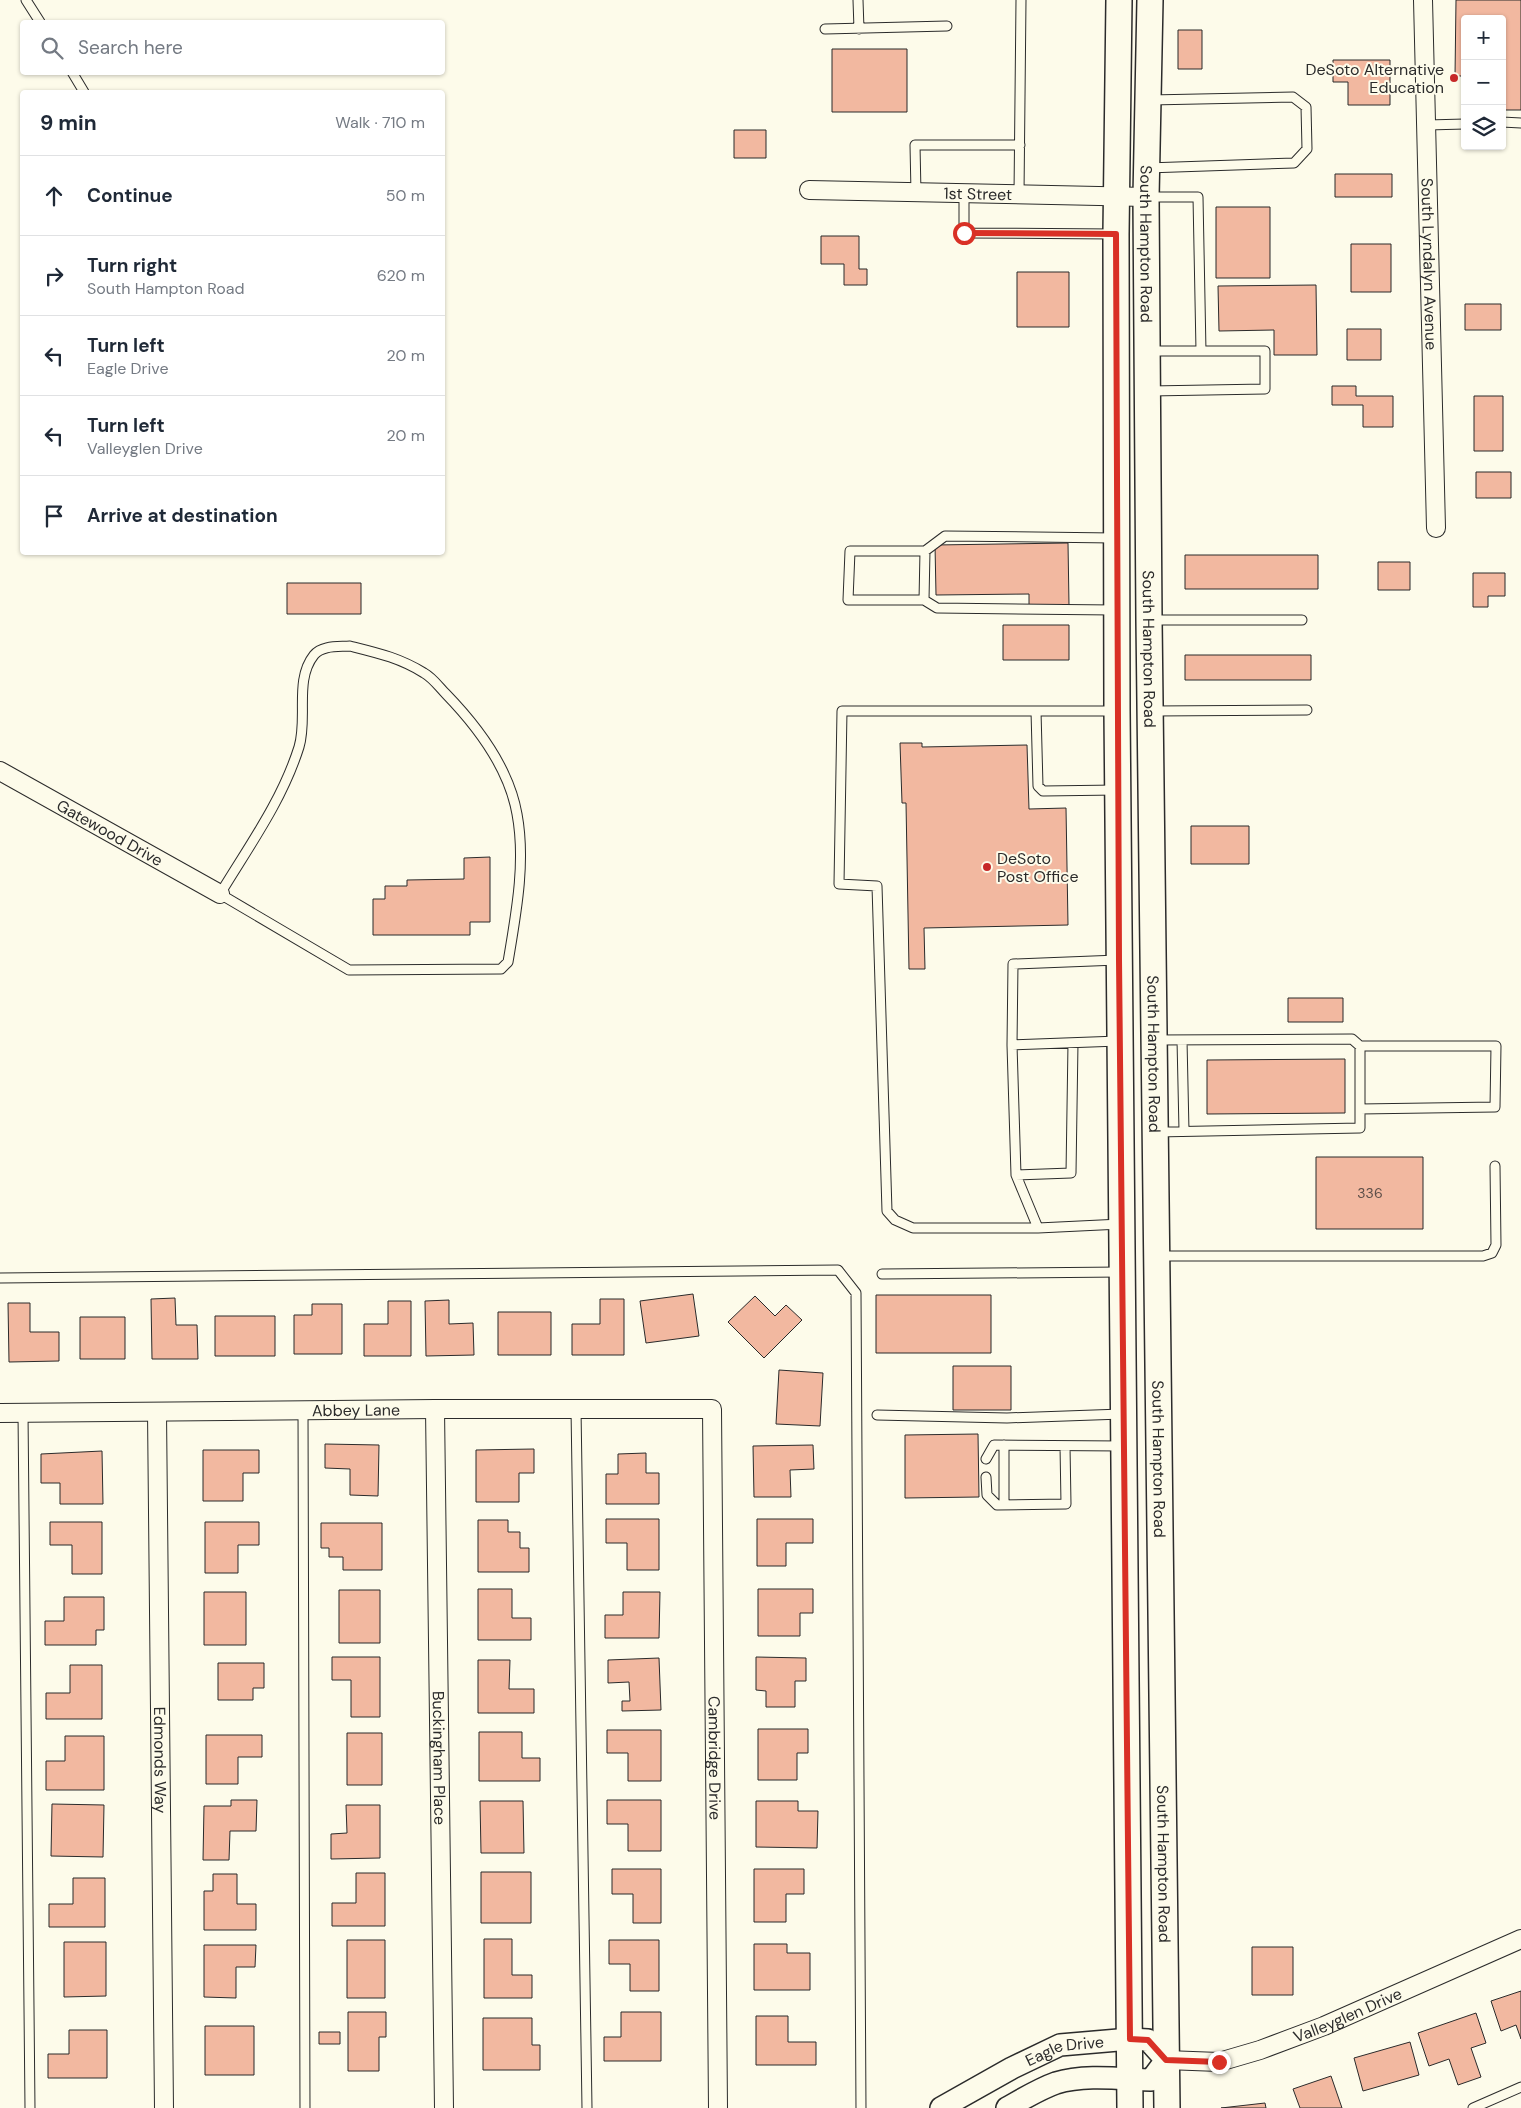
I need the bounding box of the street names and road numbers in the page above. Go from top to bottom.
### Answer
street label: South Hampton Road [1135,165,1157,323]
street label: South Lyndalyn Avenue [1416,178,1442,350]
street label: 1st Street [943,183,1012,205]
street label: South Hampton Road [1138,570,1160,728]
street label: Gatewood Drive [53,795,167,871]
street label: South Hampton Road [1142,975,1165,1133]
street label: South Hampton Road [1147,1380,1170,1538]
street label: Abbey Lane [312,1399,400,1421]
street label: Buckingham Place [428,1691,450,1825]
street label: Cambridge Drive [703,1696,726,1820]
street label: Edmonds Way [149,1707,171,1813]
street label: South Hampton Road [1152,1785,1175,1943]
street label: Valleyglen Drive [1290,1983,1405,2048]
street label: Eagle Drive [1022,2031,1105,2071]

